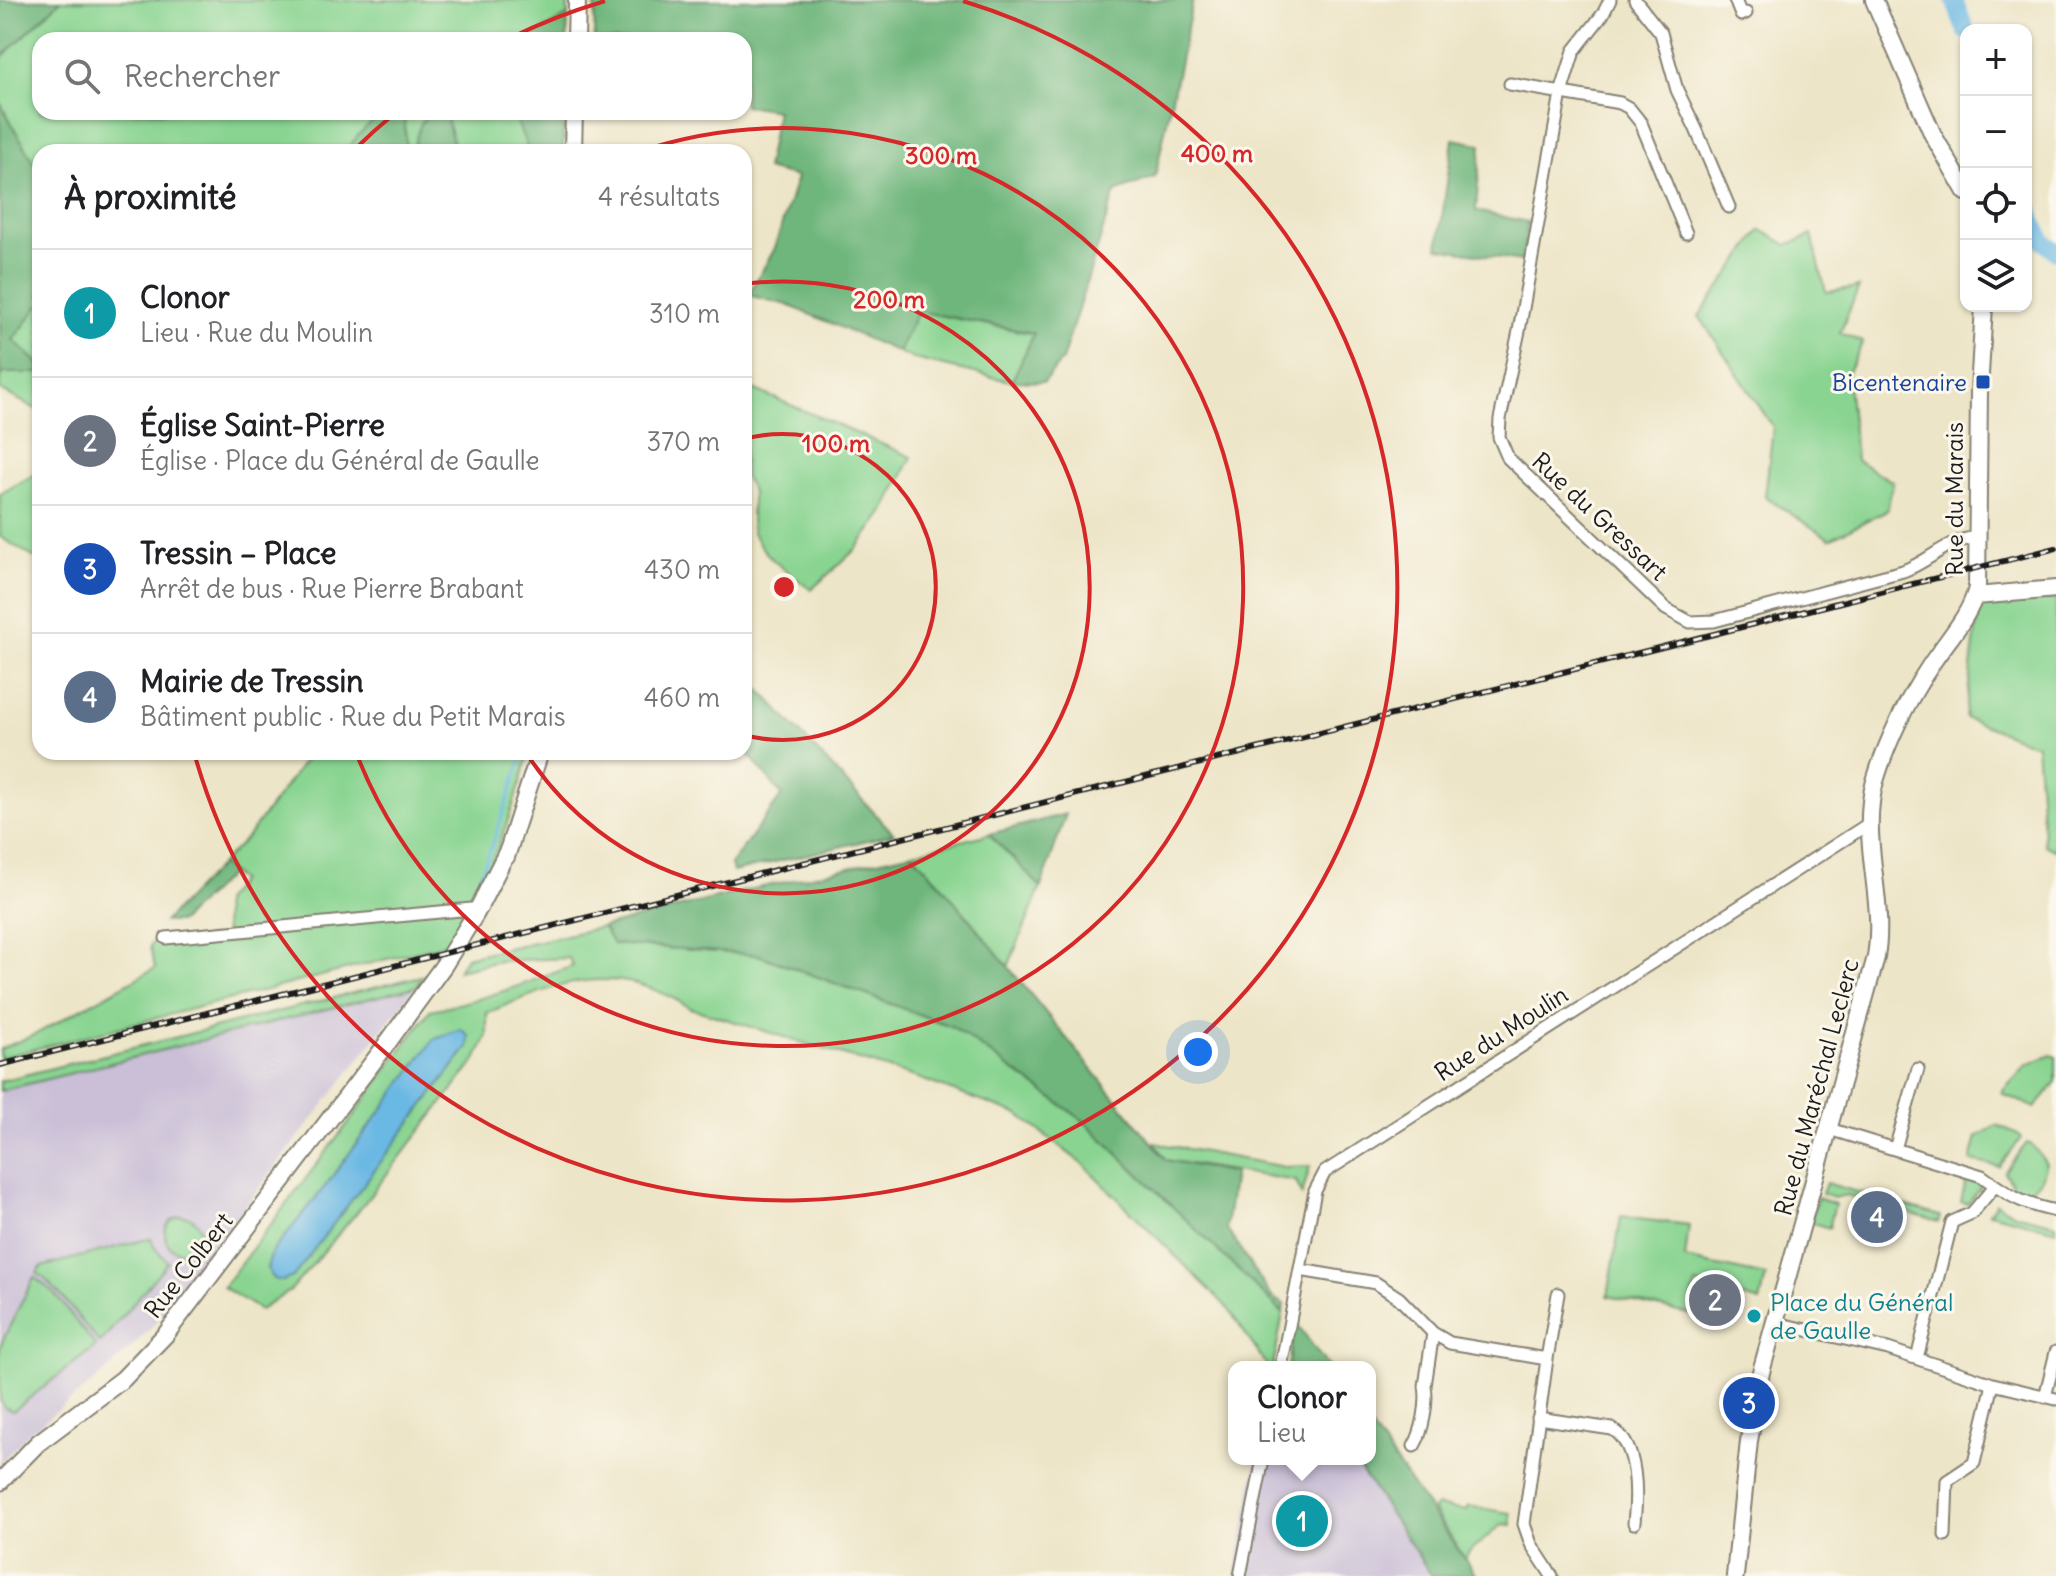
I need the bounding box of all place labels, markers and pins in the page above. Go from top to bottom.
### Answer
place label: Bicentenaire [1832,367,1967,397]
marker: Bicentenaire [1974,373,1992,391]
centre of rings [770,573,798,601]
pin: 4 [1851,1187,1903,1247]
pin: 2 [1689,1270,1741,1330]
place label: Place du Général de Gaulle [1770,1287,1953,1345]
marker: Place du Général de Gaulle [1745,1307,1763,1325]
pin: 3 [1723,1373,1775,1433]
pin: 1 [1276,1491,1328,1551]

